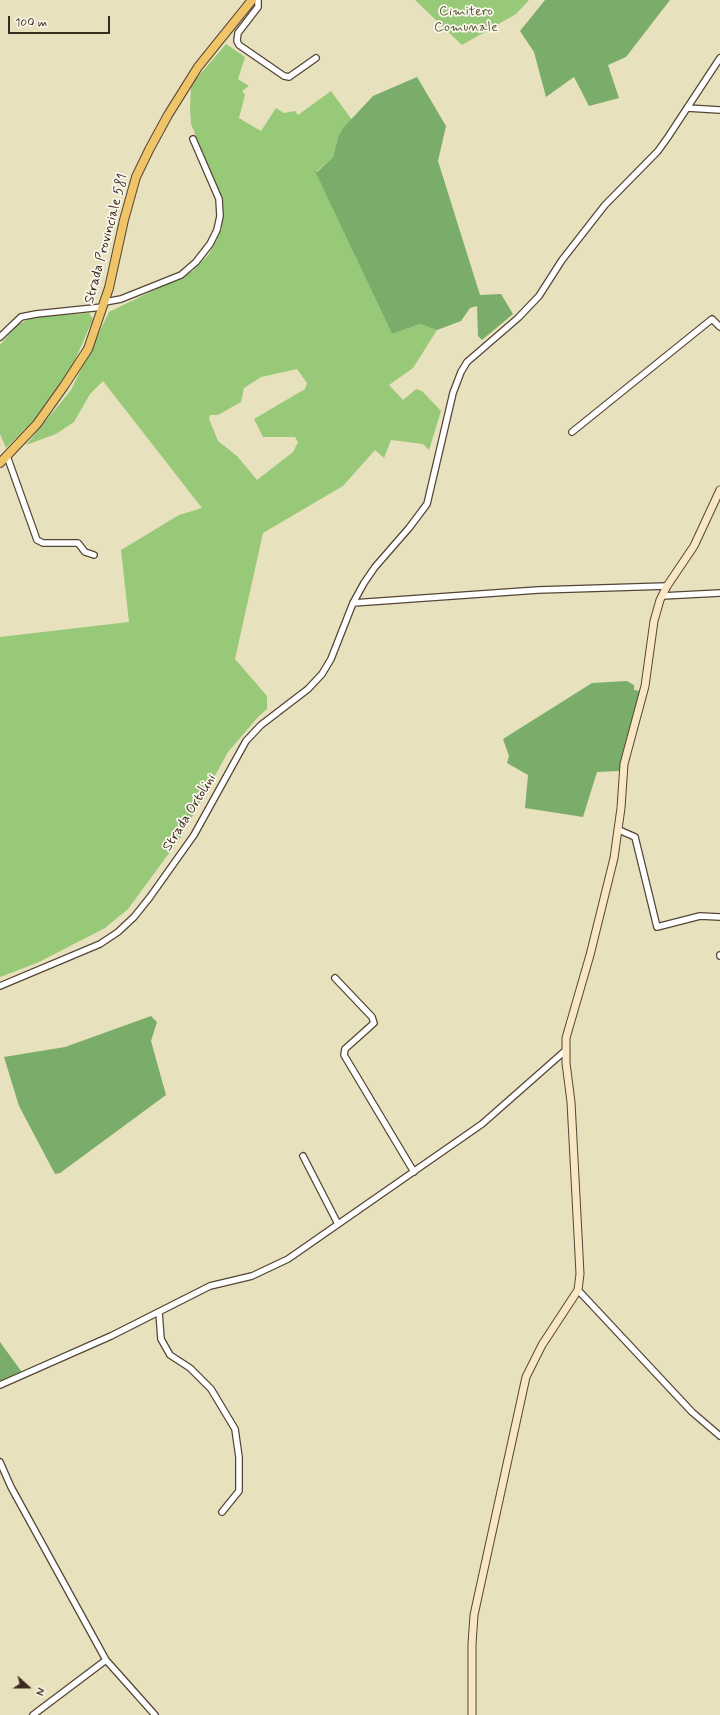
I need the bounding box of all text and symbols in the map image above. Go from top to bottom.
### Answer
park label: Cimitero Comunale [434,4,498,36]
scale bar [10,8,112,34]
text: 100 m [15,15,47,31]
street label: Strada Provinciale 581 [82,172,132,306]
street label: Strada Ortolini [160,771,220,855]
north arrow [8,1667,48,1707]
text: N [31,1685,47,1697]

